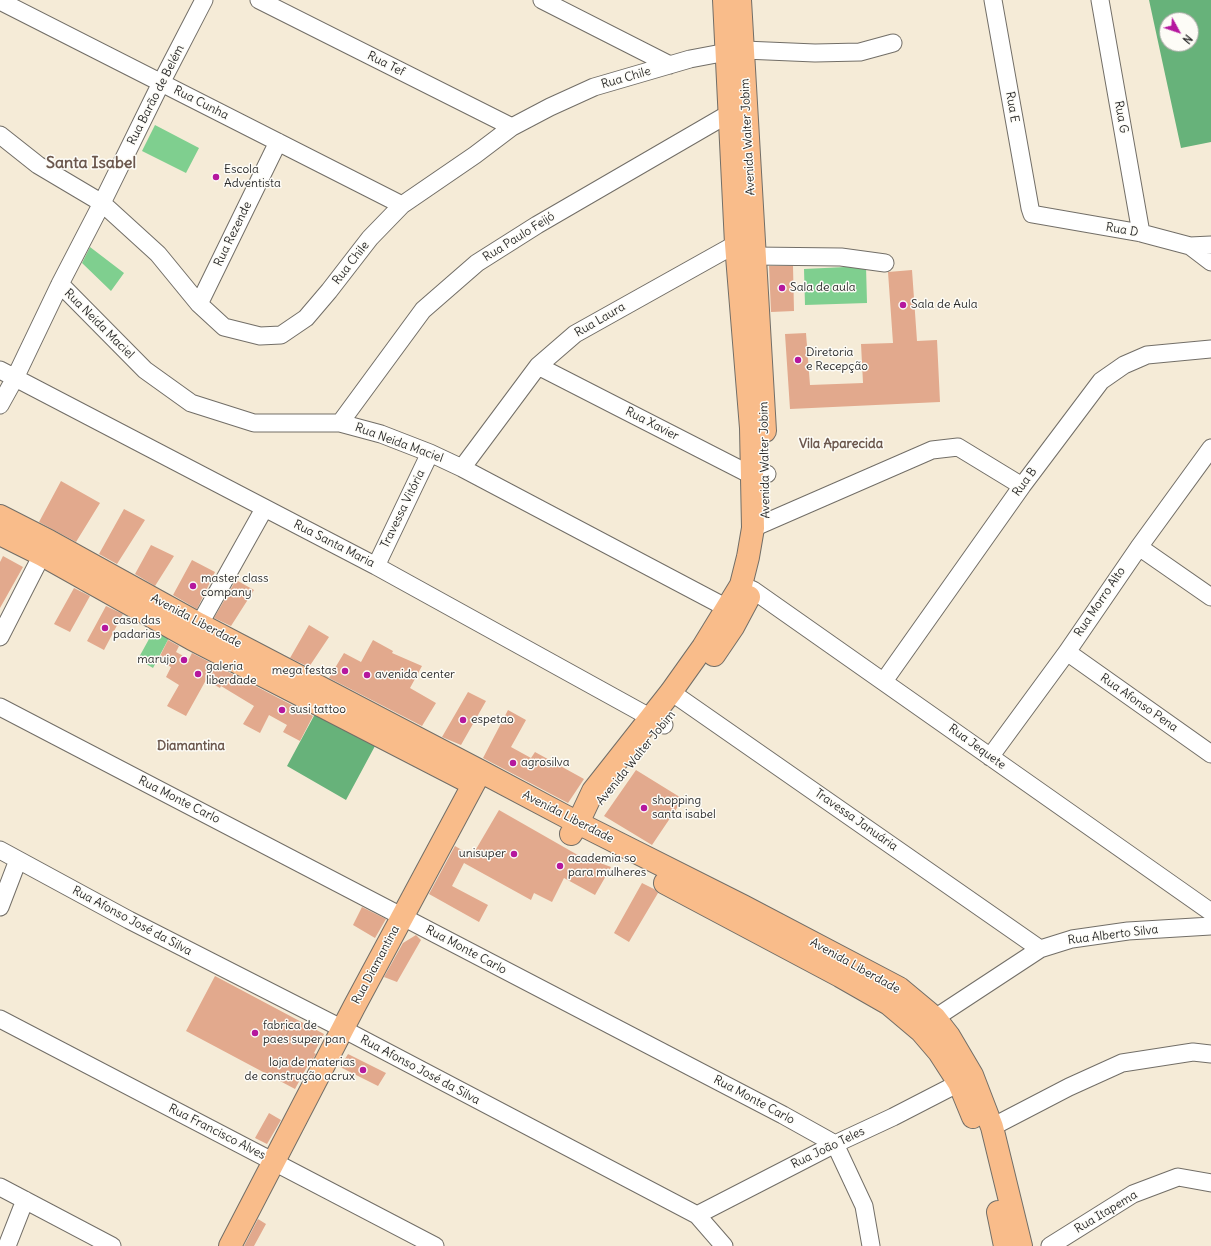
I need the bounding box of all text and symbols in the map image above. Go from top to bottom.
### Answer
north arrow [1159,12,1199,52]
text: N [1180,32,1195,46]
street label: Rua Barão de Belém [125,43,187,147]
street label: Rua Tef [365,48,407,80]
street label: Rua Chile [600,64,652,92]
street label: Avenida Walter Jobim [738,78,758,196]
street label: Rua Cunha [171,83,231,123]
street label: Rua E [1002,90,1022,124]
street label: Rua G [1111,100,1131,134]
district label: Santa Isabel [46,153,136,173]
place label: Escola Adventista [224,163,281,191]
marker: Escola Adventista [211,172,221,182]
street label: Rua Rezende [211,199,255,269]
street label: Rua Paulo Feijó [480,209,558,265]
street label: Rua D [1105,220,1139,240]
street label: Rua Chile [330,239,372,287]
place label: Sala de aula [790,281,856,295]
marker: Sala de aula [777,283,787,293]
street label: Rua Neida Maciel [61,286,137,362]
place label: Sala de Aula [911,298,977,312]
street label: Rua Laura [572,300,628,340]
marker: Sala de Aula [898,300,908,310]
place label: Diretoria e Recepção [806,346,868,374]
marker: Diretoria e Recepção [793,355,803,365]
street label: Avenida Walter Jobim [757,401,773,519]
street label: Rua Xavier [623,404,681,444]
street label: Rua Neida Maciel [353,420,445,466]
district label: Vila Aparecida [799,436,883,452]
street label: Rua B [1010,465,1040,499]
street label: Travessa Vitória [378,467,428,551]
street label: Rua Santa Maria [291,517,377,571]
street label: Rua Morro Alto [1071,564,1129,640]
place label: master class company [201,572,269,600]
marker: master class company [188,581,198,591]
street label: Avenida Liberdade [148,591,244,651]
place label: casa das padarias [113,614,160,642]
marker: casa das padarias [100,623,110,633]
place label: marujo [137,653,176,667]
marker: marujo [179,655,189,665]
place label: galeria liberdade [206,660,257,688]
place label: mega festas [272,664,337,678]
marker: mega festas [340,666,350,676]
place label: avenida center [375,668,455,682]
marker: galeria liberdade [193,669,203,679]
marker: avenida center [362,670,372,680]
street label: Rua Afonso Pena [1097,671,1181,735]
place label: susi tattoo [290,703,346,717]
marker: susi tattoo [277,705,287,715]
street label: Avenida Walter Jobim [594,708,678,808]
place label: espetao [471,713,514,727]
marker: espetao [458,715,468,725]
street label: Rua Jequete [946,721,1008,773]
district label: Diamantina [157,738,225,754]
place label: agrosilva [521,756,569,770]
marker: agrosilva [508,758,518,768]
street label: Rua Monte Carlo [136,773,222,827]
street label: Travessa Januária [812,786,900,854]
street label: Avenida Liberdade [520,788,616,846]
place label: shopping santa isabel [652,794,716,822]
marker: shopping santa isabel [639,803,649,813]
place label: unisuper [459,847,506,861]
marker: unisuper [509,849,519,859]
place label: academia so para mulheres [568,852,646,880]
marker: academia so para mulheres [555,861,565,871]
street label: Rua Afonso José da Silva [70,883,194,959]
street label: Rua Alberto Silva [1067,922,1159,948]
street label: Rua Diamantina [349,923,403,1007]
street label: Rua Monte Carlo [423,923,509,977]
street label: Avenida Liberdade [807,935,903,997]
place label: fabrica de paes super pan [263,1019,346,1047]
marker: fabrica de paes super pan [250,1028,260,1038]
street label: Rua Afonso José da Silva [358,1032,482,1108]
place label: loja de materias de construção acrux [245,1056,355,1084]
marker: loja de materias de construção acrux [358,1065,368,1075]
street label: Rua Monte Carlo [711,1073,797,1127]
street label: Rua Francisco Alves [166,1101,268,1163]
street label: Rua João Teles [789,1124,867,1172]
street label: Rua Itapema [1072,1188,1140,1236]

